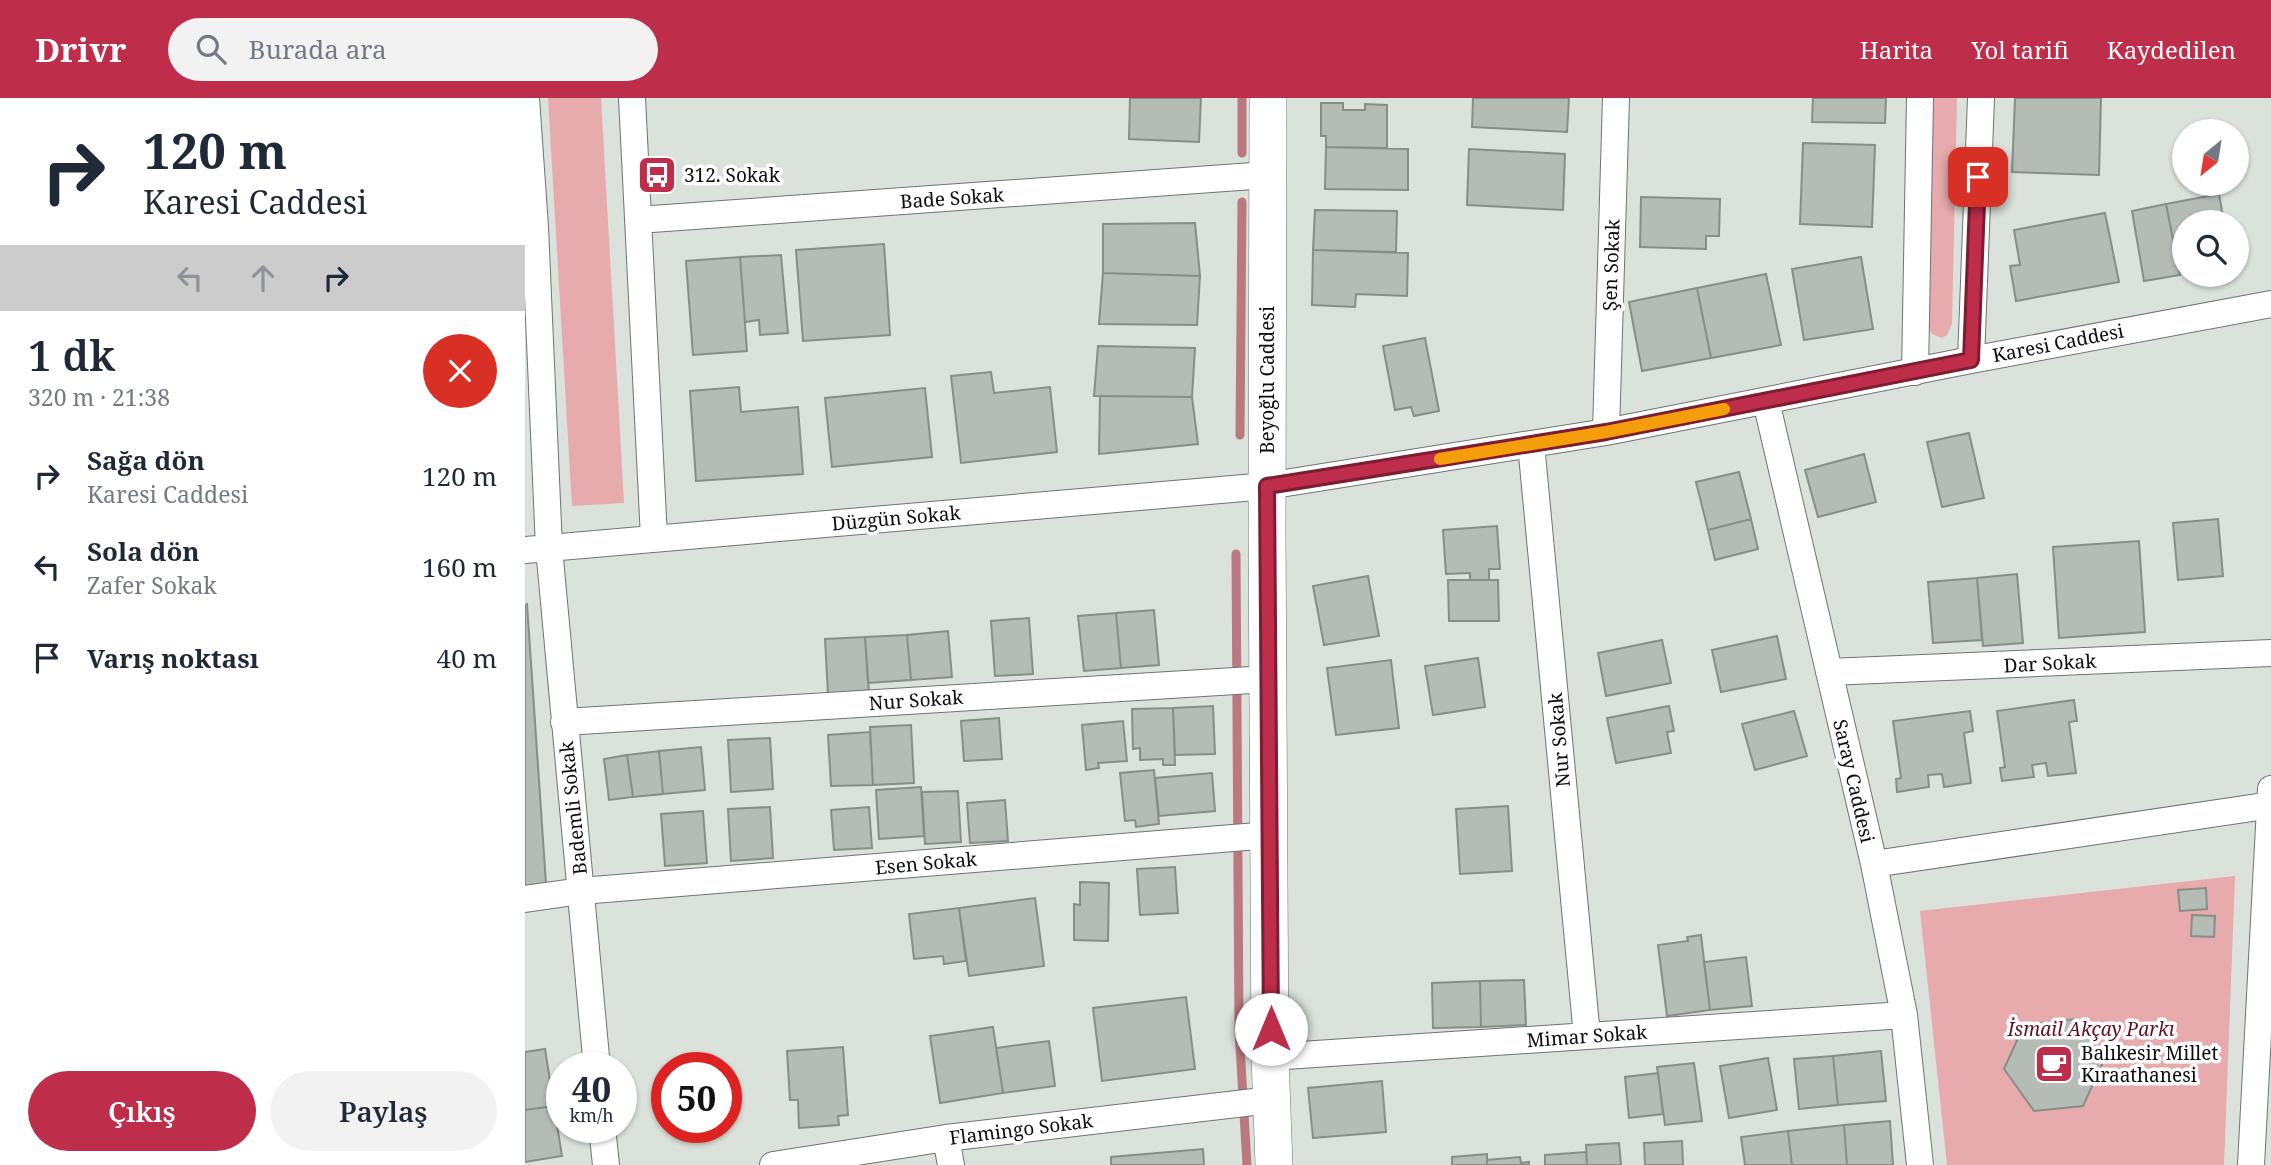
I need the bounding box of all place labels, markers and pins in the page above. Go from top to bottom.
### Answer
pin [1948,147,2008,207]
bus stop icon: 312. Sokak [636,154,678,196]
place label: 312. Sokak [684,162,781,188]
place label: Balıkesir Millet Kıraathanesi [2081,1040,2218,1088]
cafe icon: Balıkesir Millet Kıraathanesi [2033,1043,2075,1085]

